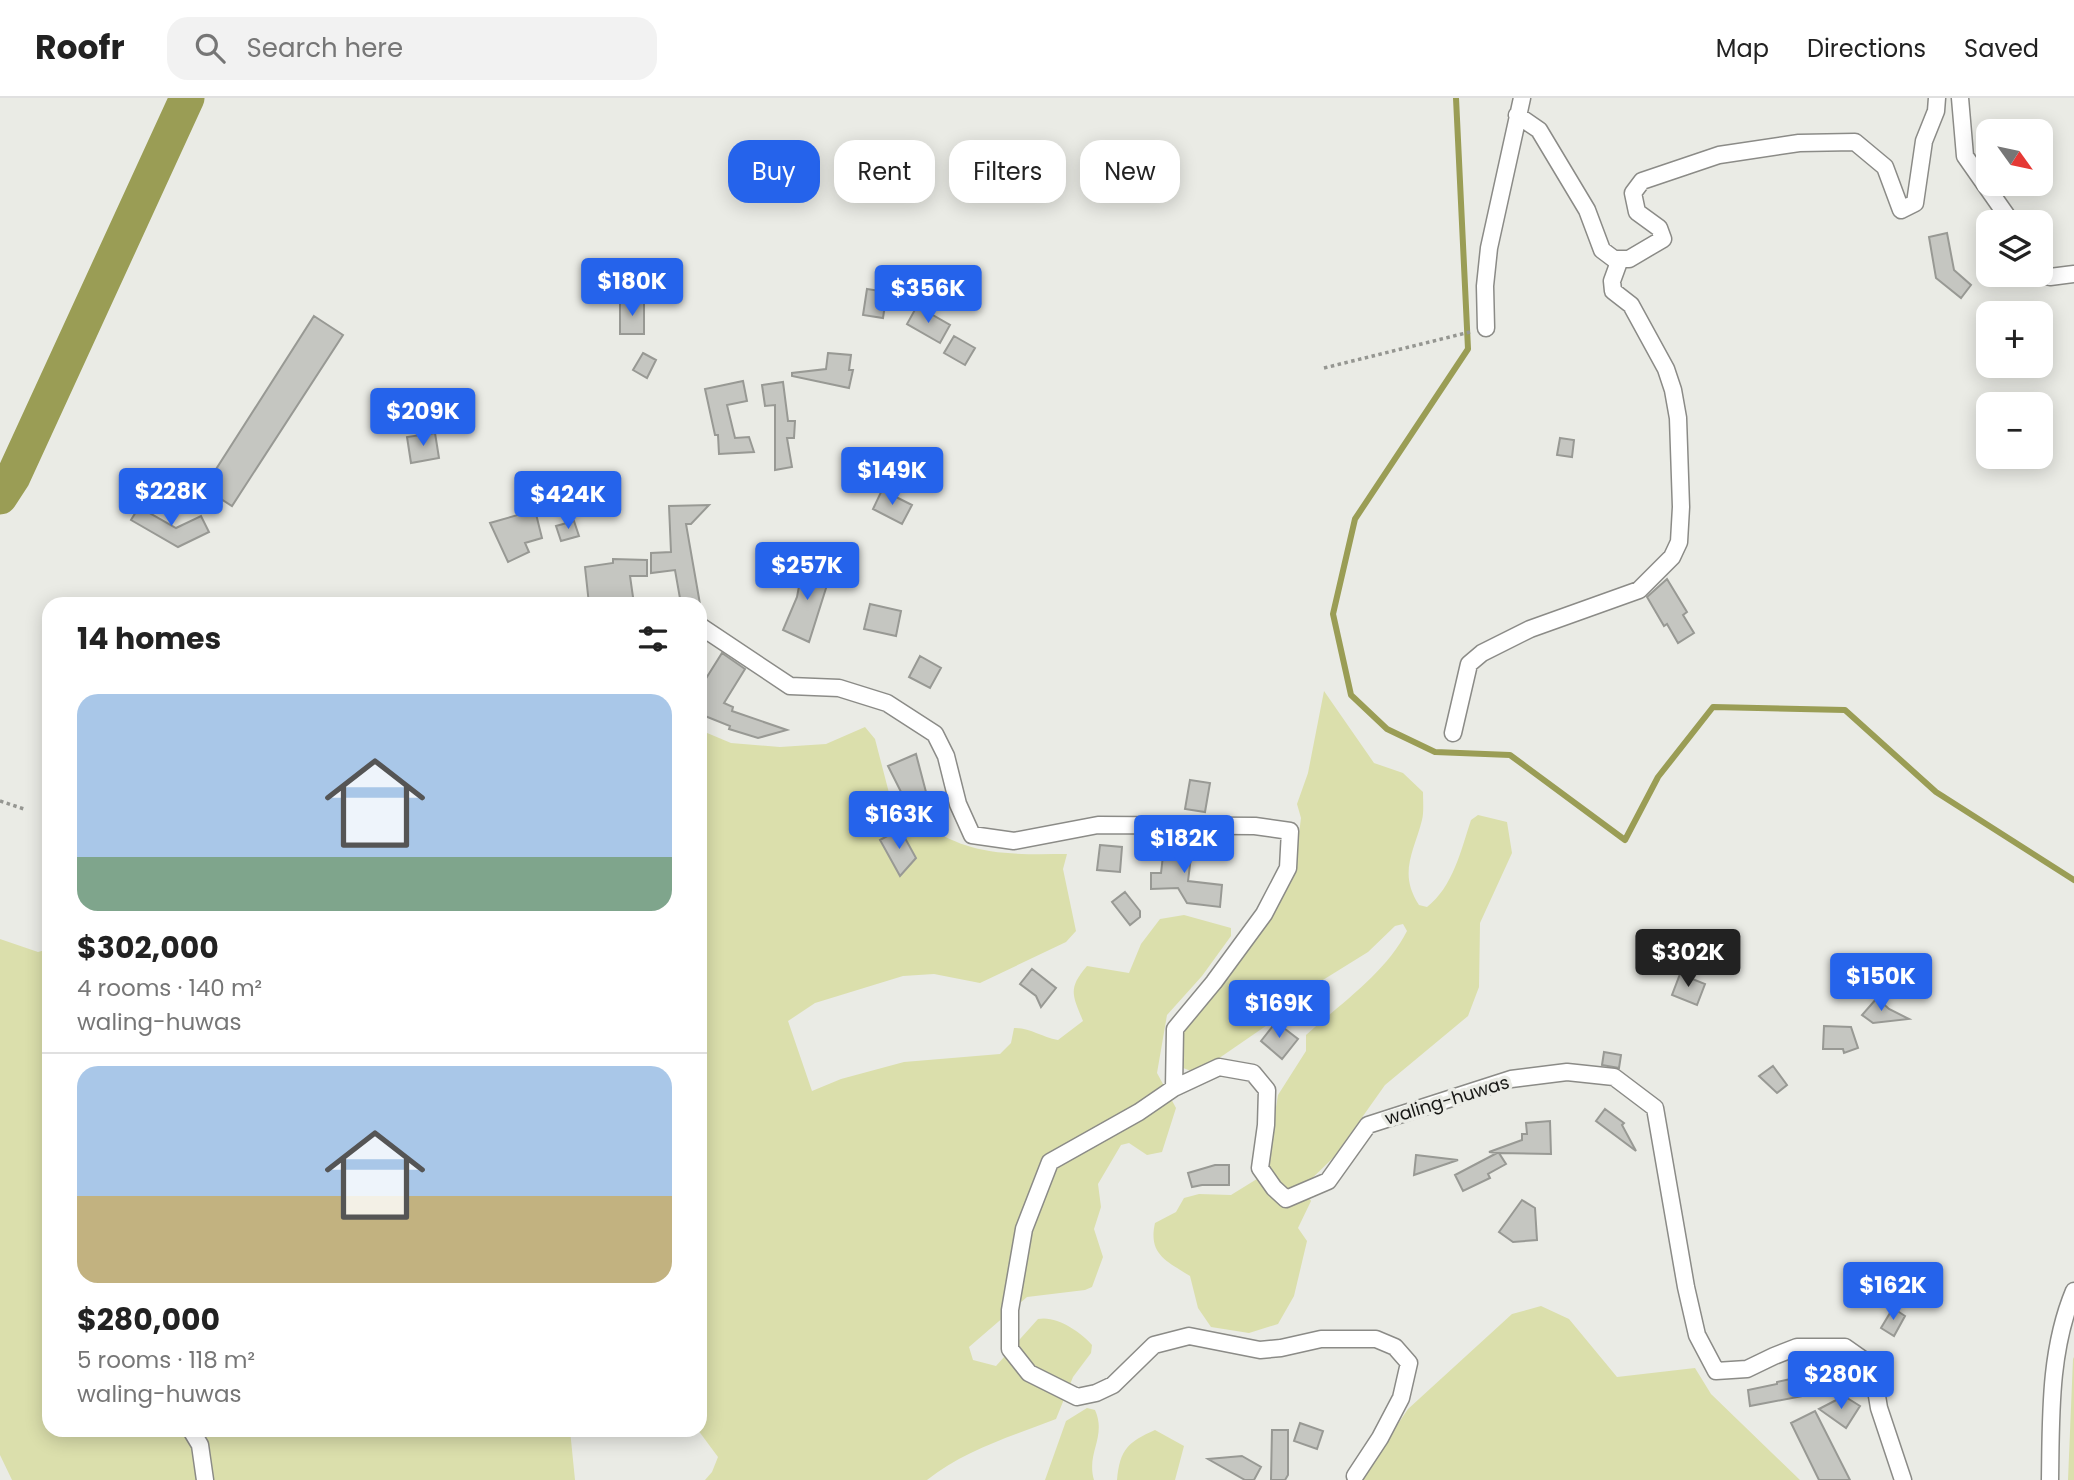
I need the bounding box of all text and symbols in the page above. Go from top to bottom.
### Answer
search box [167,17,657,80]
text: Roofr [35,24,125,71]
icon: search [191,29,229,67]
text: Search here [247,30,403,66]
text: Map [1716,32,1769,65]
text: Directions [1807,32,1926,65]
text: Saved [1964,32,2039,65]
north arrow [1976,119,2053,196]
map controls [1976,119,2053,469]
chip: Buy [728,140,820,203]
chip: Rent [834,140,935,203]
chip: Filters [949,140,1066,203]
chip: New [1080,140,1180,203]
button: layers [1976,210,2053,287]
pin: $180K [583,258,681,318]
text: $180K [597,265,667,297]
pin: $356K [879,266,977,325]
text: $356K [891,272,965,304]
button: + [1976,301,2053,378]
pin: $209K [374,388,472,448]
button: − [1976,392,2053,469]
text: $209K [386,395,460,427]
pin: $149K [843,448,941,507]
text: $149K [857,454,927,486]
pin: $228K [122,468,220,528]
pin: $424K [519,472,617,531]
text: $228K [135,475,207,507]
text: $424K [530,478,606,510]
pin: $257K [758,542,856,602]
text: $257K [771,549,843,581]
text: 14 homes [77,617,221,660]
icon: filters [634,620,672,658]
icon: home [312,740,438,866]
pin: $163K [850,792,948,851]
text: $163K [865,798,933,830]
pin: $182K [1135,816,1233,875]
text: $182K [1150,822,1218,854]
text: $302,000 [77,926,219,969]
pin: $302K [1639,930,1737,989]
text: $302K [1651,936,1725,968]
pin: $150K [1832,954,1930,1013]
text: $150K [1846,960,1916,992]
text: 4 rooms · 140 m² [77,972,262,1004]
pin: $169K [1230,981,1328,1040]
text: $169K [1245,987,1313,1019]
text: waling-huwas [77,1006,242,1038]
street label: waling-huwas [1382,1069,1512,1131]
icon: home [312,1112,438,1238]
pin: $162K [1844,1262,1942,1322]
text: $162K [1859,1269,1927,1301]
text: $280,000 [77,1298,220,1341]
text: 5 rooms · 118 m² [77,1344,255,1376]
pin: $280K [1792,1352,1890,1411]
text: $280K [1804,1358,1878,1390]
text: waling-huwas [77,1378,242,1410]

